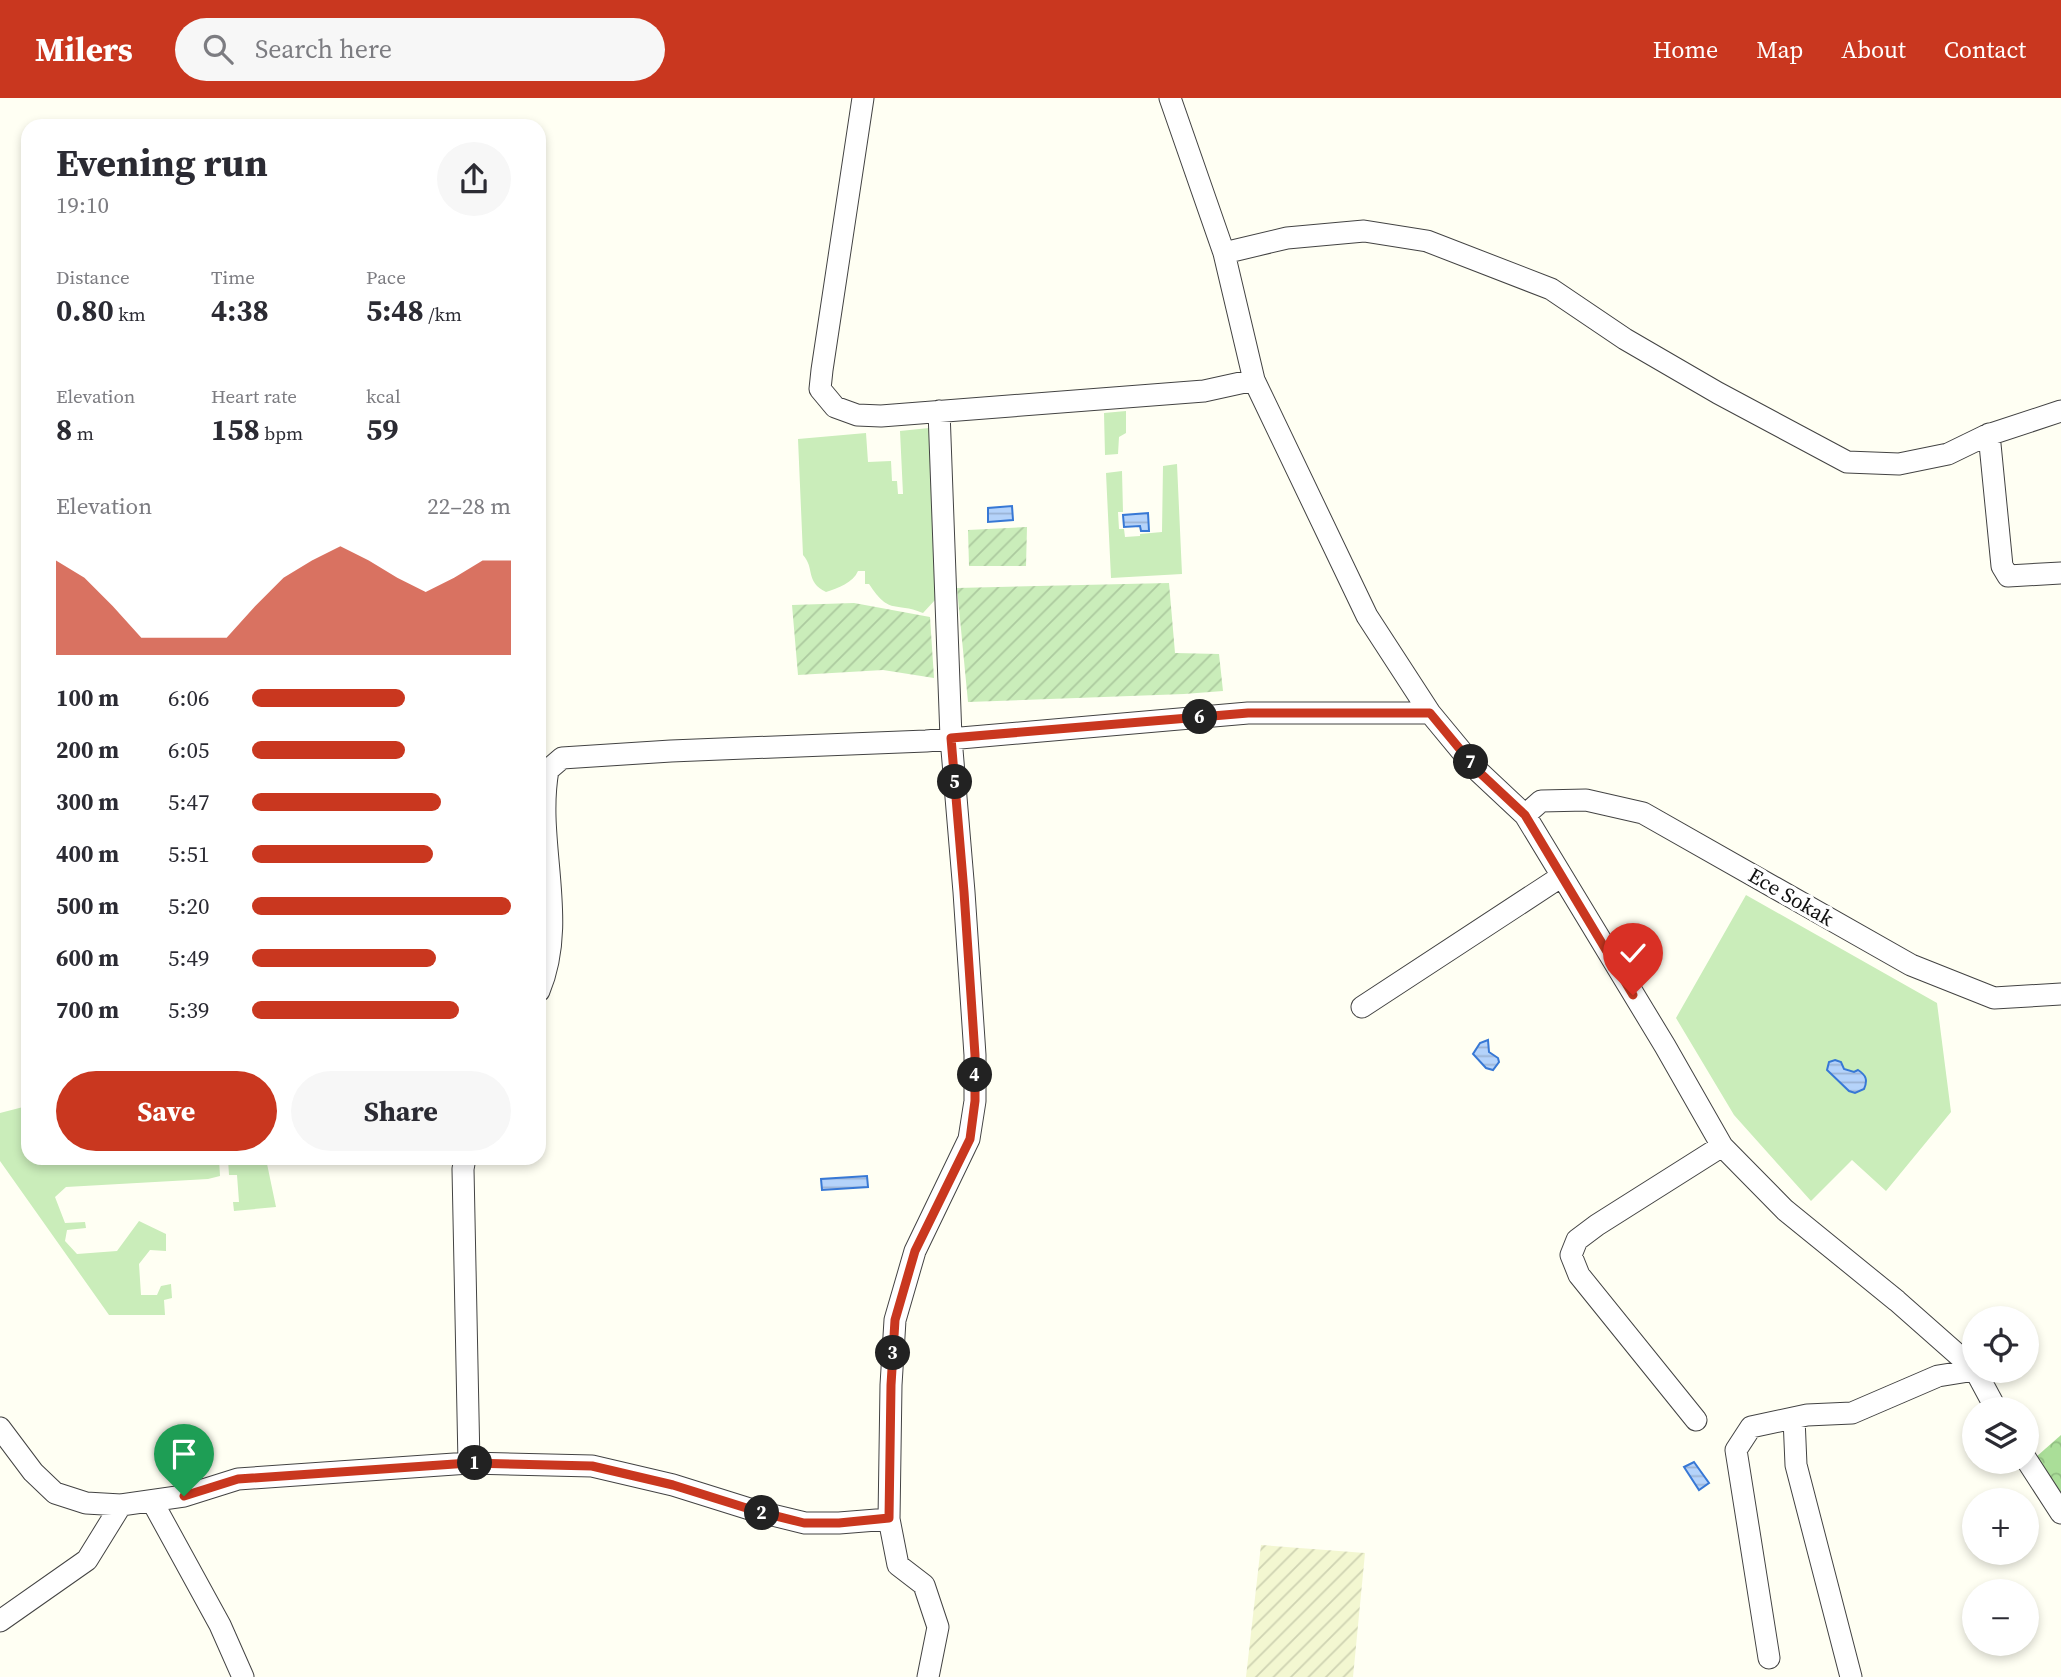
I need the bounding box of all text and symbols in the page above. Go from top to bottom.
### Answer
search box [175,18,665,81]
text: Milers [35,27,133,72]
icon: search [199,30,237,68]
text: Search here [255,31,392,67]
text: Home [1653,33,1718,66]
text: Map [1756,33,1803,66]
text: About [1841,33,1906,66]
text: Contact [1944,33,2026,66]
text: Evening run [56,137,268,189]
button: share [437,142,511,216]
text: 19:10 [56,189,109,221]
text: Distance [56,264,130,290]
text: Time [211,264,255,290]
text: Pace [366,264,406,290]
text: 0.80 [56,290,114,331]
text: 4:38 [211,290,269,331]
text: 5:48 [366,290,424,331]
text: km [114,301,146,327]
text: /km [424,301,462,327]
text: Elevation [56,383,135,409]
text: Heart rate [211,383,297,409]
text: kcal [366,383,401,409]
text: 8 [56,409,72,450]
text: 158 [211,409,260,450]
text: 59 [366,409,399,450]
text: m [72,420,94,446]
text: bpm [260,420,303,446]
text: Elevation [56,490,152,522]
text: 22–28 m [427,490,511,522]
text: 100 m [56,682,119,714]
text: 6:06 [168,682,209,714]
pin: 6 [1182,700,1218,734]
text: 6 [1194,703,1205,729]
text: 200 m [56,734,119,766]
text: 6:05 [168,734,209,766]
pin: 7 [1454,744,1488,780]
text: 7 [1465,748,1476,774]
pin: 5 [937,764,972,800]
text: 5 [949,768,960,794]
text: 300 m [56,786,119,818]
text: 5:47 [168,786,209,818]
text: 400 m [56,838,119,870]
text: 5:51 [168,838,209,870]
street label: Ece Sokak [1743,860,1840,933]
text: 500 m [56,890,119,922]
text: 5:20 [168,890,209,922]
pin [1603,923,1663,995]
icon: check [1614,934,1652,972]
text: 600 m [56,942,119,974]
text: 5:49 [168,942,209,974]
text: 700 m [56,994,119,1026]
text: 5:39 [168,994,209,1026]
pin: 4 [958,1058,992,1093]
text: 4 [969,1061,980,1087]
button: Save [56,1071,277,1151]
button: Share [291,1071,511,1151]
map controls [1962,1306,2039,1656]
button: locate [1962,1306,2039,1383]
pin: 3 [876,1336,910,1370]
text: 3 [887,1339,898,1365]
button: layers [1962,1397,2039,1474]
pin [154,1424,214,1496]
icon: arrive [165,1435,203,1473]
pin: 1 [458,1446,492,1480]
text: 1 [469,1449,480,1475]
button: + [1962,1488,2039,1565]
pin: 2 [744,1496,780,1530]
text: 2 [756,1499,767,1525]
button: − [1962,1579,2039,1656]

